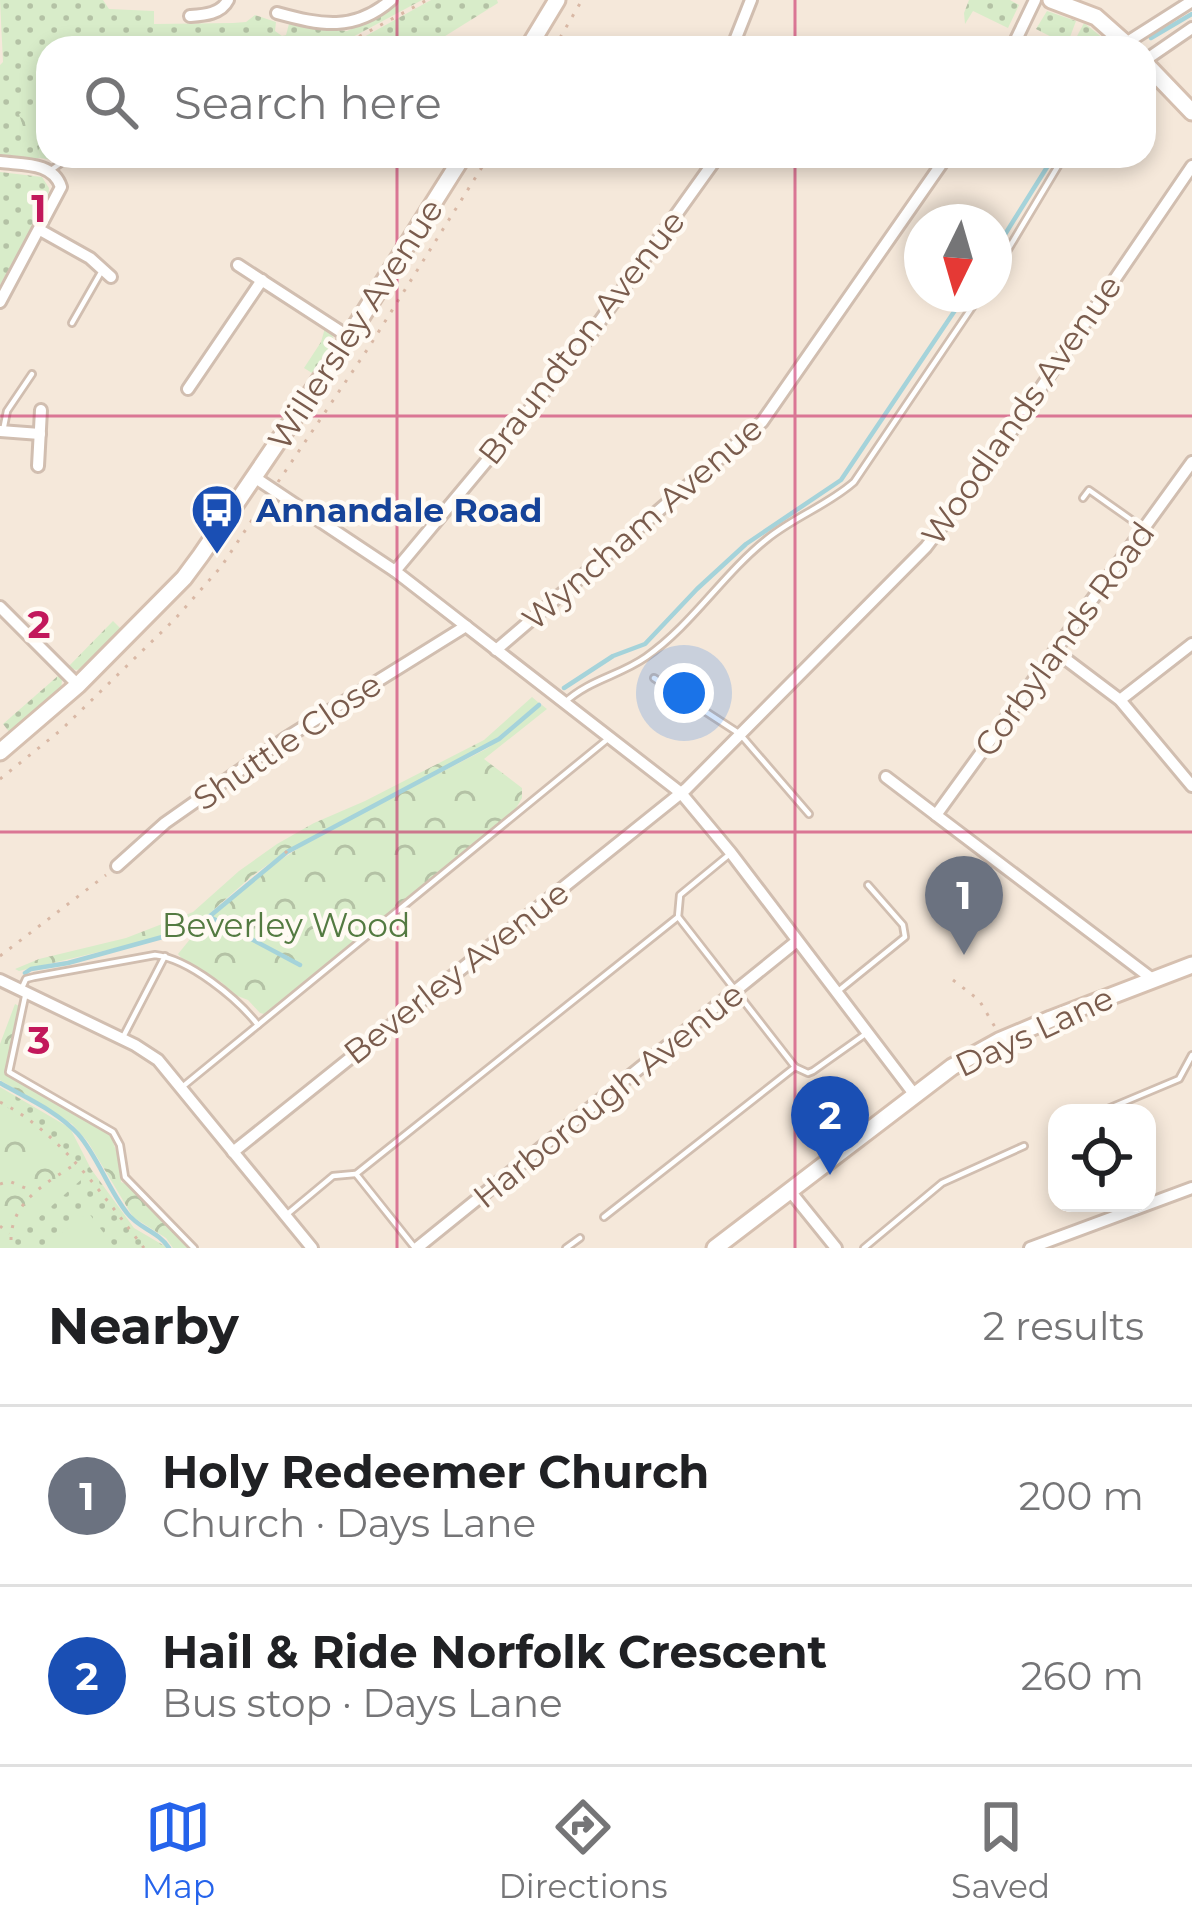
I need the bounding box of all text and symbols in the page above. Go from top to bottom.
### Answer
search box [36,36,1156,168]
icon: search [78,69,144,135]
text: Search here [174,75,442,130]
text: 1 [31,184,47,232]
street label: Willersley Avenue [259,191,451,457]
street label: Braundton Avenue [469,202,693,472]
north arrow [904,204,1012,312]
street label: Woodlands Avenue [913,267,1129,553]
street label: Wyncham Avenue [514,408,770,638]
bus stop icon: Annandale Road [189,482,245,556]
place label: Annandale Road [255,490,542,530]
street label: Corbylands Road [965,514,1163,764]
text: 2 [27,600,51,648]
your location [654,663,714,723]
street label: Shuttle Close [186,664,388,818]
pin: 1 [925,856,1003,955]
street label: Beverley Avenue [336,872,576,1072]
park label: Beverley Wood [162,905,410,945]
street label: Harborough Avenue [465,974,751,1216]
street label: Days Lane [949,977,1119,1085]
text: 3 [26,1016,51,1064]
pin: 2 [791,1076,869,1175]
map controls [1048,1104,1156,1212]
button: locate [1048,1104,1156,1212]
text: Nearby [48,1295,239,1357]
text: 2 results [983,1302,1144,1350]
text: Holy Redeemer Church [162,1444,709,1499]
text: 1 [79,1472,95,1520]
text: 200 m [1019,1472,1144,1520]
text: Church · Days Lane [162,1499,536,1547]
text: Hail & Ride Norfolk Crescent [162,1624,827,1679]
text: 2 [75,1652,99,1700]
text: 260 m [1021,1652,1144,1700]
text: Bus stop · Days Lane [162,1679,563,1727]
tab: Map [142,1794,215,1906]
tab: Directions [499,1794,668,1906]
tab: Saved [951,1794,1050,1906]

